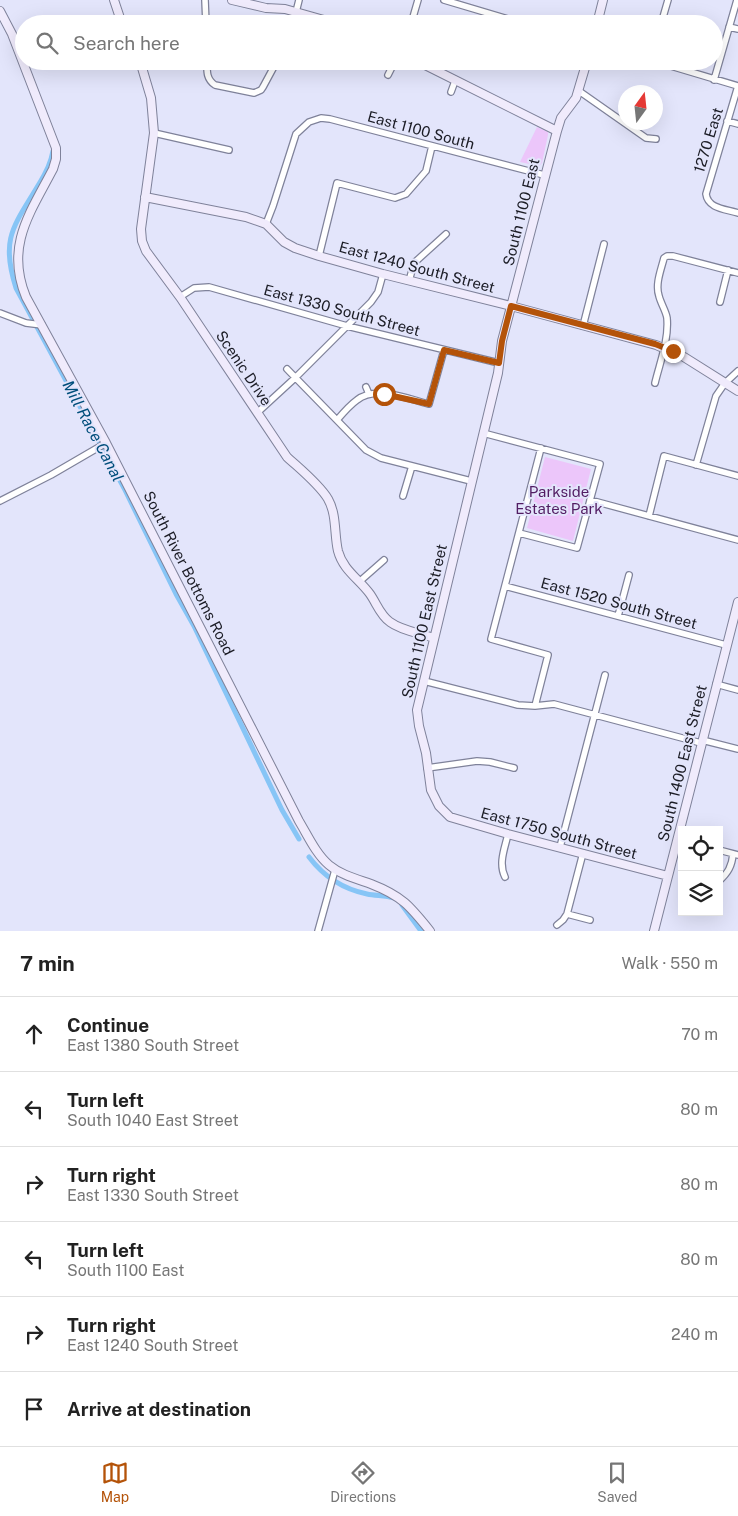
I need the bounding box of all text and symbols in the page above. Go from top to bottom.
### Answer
search box [15,15,723,70]
icon: search [33,29,61,57]
text: Search here [73,32,180,54]
north arrow [618,85,663,130]
street label: 1270 East [690,105,726,175]
street label: East 1100 South [366,108,476,152]
street label: South 1100 East [499,156,543,267]
street label: East 1240 South Street [337,238,497,296]
street label: East 1330 South Street [262,281,422,339]
street label: Scenic Drive [213,327,275,409]
route end [662,340,685,363]
water label: Mill Race Canal [58,377,128,485]
route start [373,383,396,406]
park label: Parkside Estates Park [515,483,603,517]
street label: South River Bottoms Road [140,488,238,658]
street label: South 1100 East Street [398,542,450,700]
street label: East 1520 South Street [539,574,699,632]
street label: South 1400 East Street [654,683,710,843]
street label: East 1750 South Street [479,804,639,862]
map controls [678,826,723,916]
button: locate [678,826,723,871]
button: layers [678,871,723,916]
text: 7 min [20,951,75,976]
text: Walk · 550 m [621,954,718,973]
text: Continue [67,1014,149,1036]
icon: ahead [20,1020,48,1048]
text: 70 m [681,1025,718,1044]
text: East 1380 South Street [67,1036,239,1055]
text: Turn left [67,1089,144,1111]
icon: left [20,1095,48,1123]
text: 80 m [680,1100,718,1119]
text: South 1040 East Street [67,1111,239,1130]
text: Turn right [67,1164,156,1186]
icon: right [20,1170,48,1198]
text: 80 m [680,1175,718,1194]
text: East 1330 South Street [67,1186,239,1205]
text: Turn left [67,1239,144,1261]
icon: left [20,1245,48,1273]
text: 80 m [680,1250,718,1269]
text: South 1100 East [67,1261,184,1280]
text: Turn right [67,1314,156,1336]
icon: right [20,1320,48,1348]
text: 240 m [671,1325,718,1344]
text: East 1240 South Street [67,1336,239,1355]
icon: arrive [20,1395,48,1423]
text: Arrive at destination [67,1398,251,1420]
tab: Map [101,1459,129,1505]
tab: Directions [330,1459,396,1505]
tab: Saved [597,1459,637,1505]

